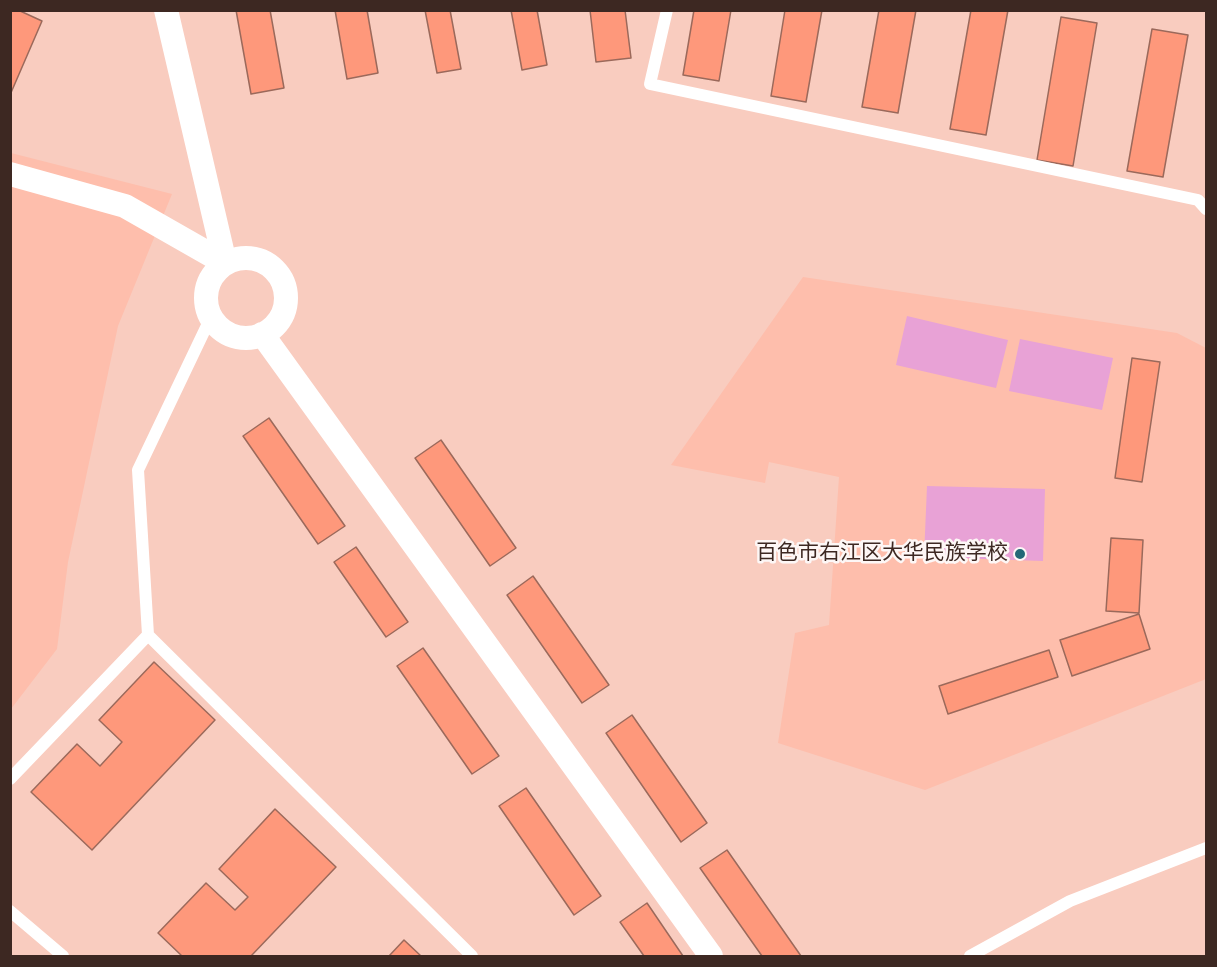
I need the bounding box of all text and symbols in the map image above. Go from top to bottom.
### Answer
place label: 百色市右江区大华民族学校 [756,541,1008,567]
marker: 百色市右江区大华民族学校 [1013,547,1027,561]

